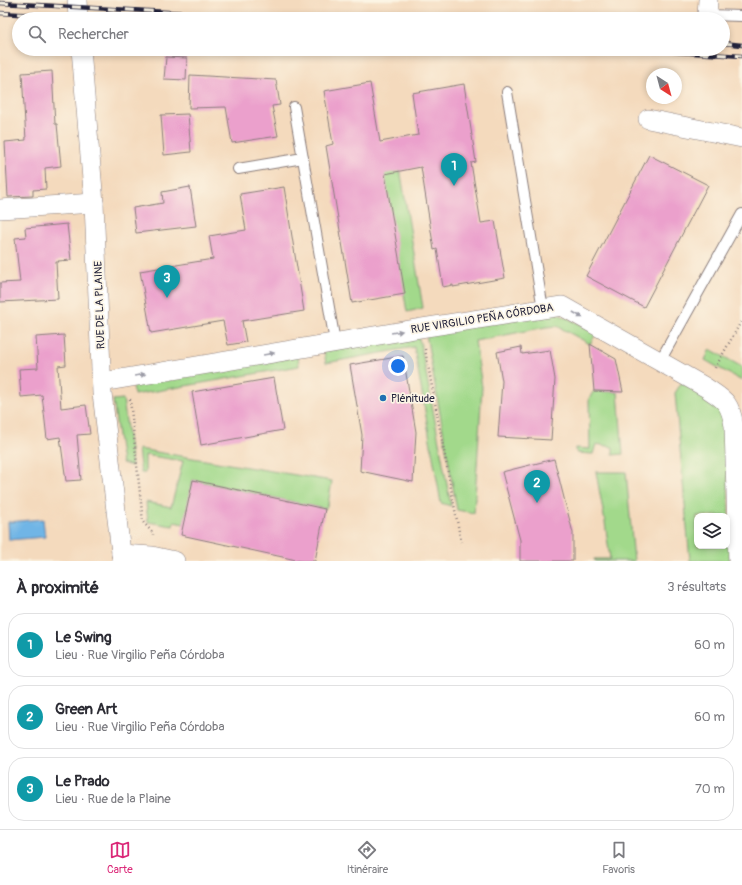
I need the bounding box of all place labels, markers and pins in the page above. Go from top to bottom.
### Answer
pin: 1 [441,153,467,186]
pin: 3 [154,265,180,298]
place label: Plénitude [391,392,435,405]
marker: Plénitude [378,393,388,403]
pin: 2 [524,470,550,503]

